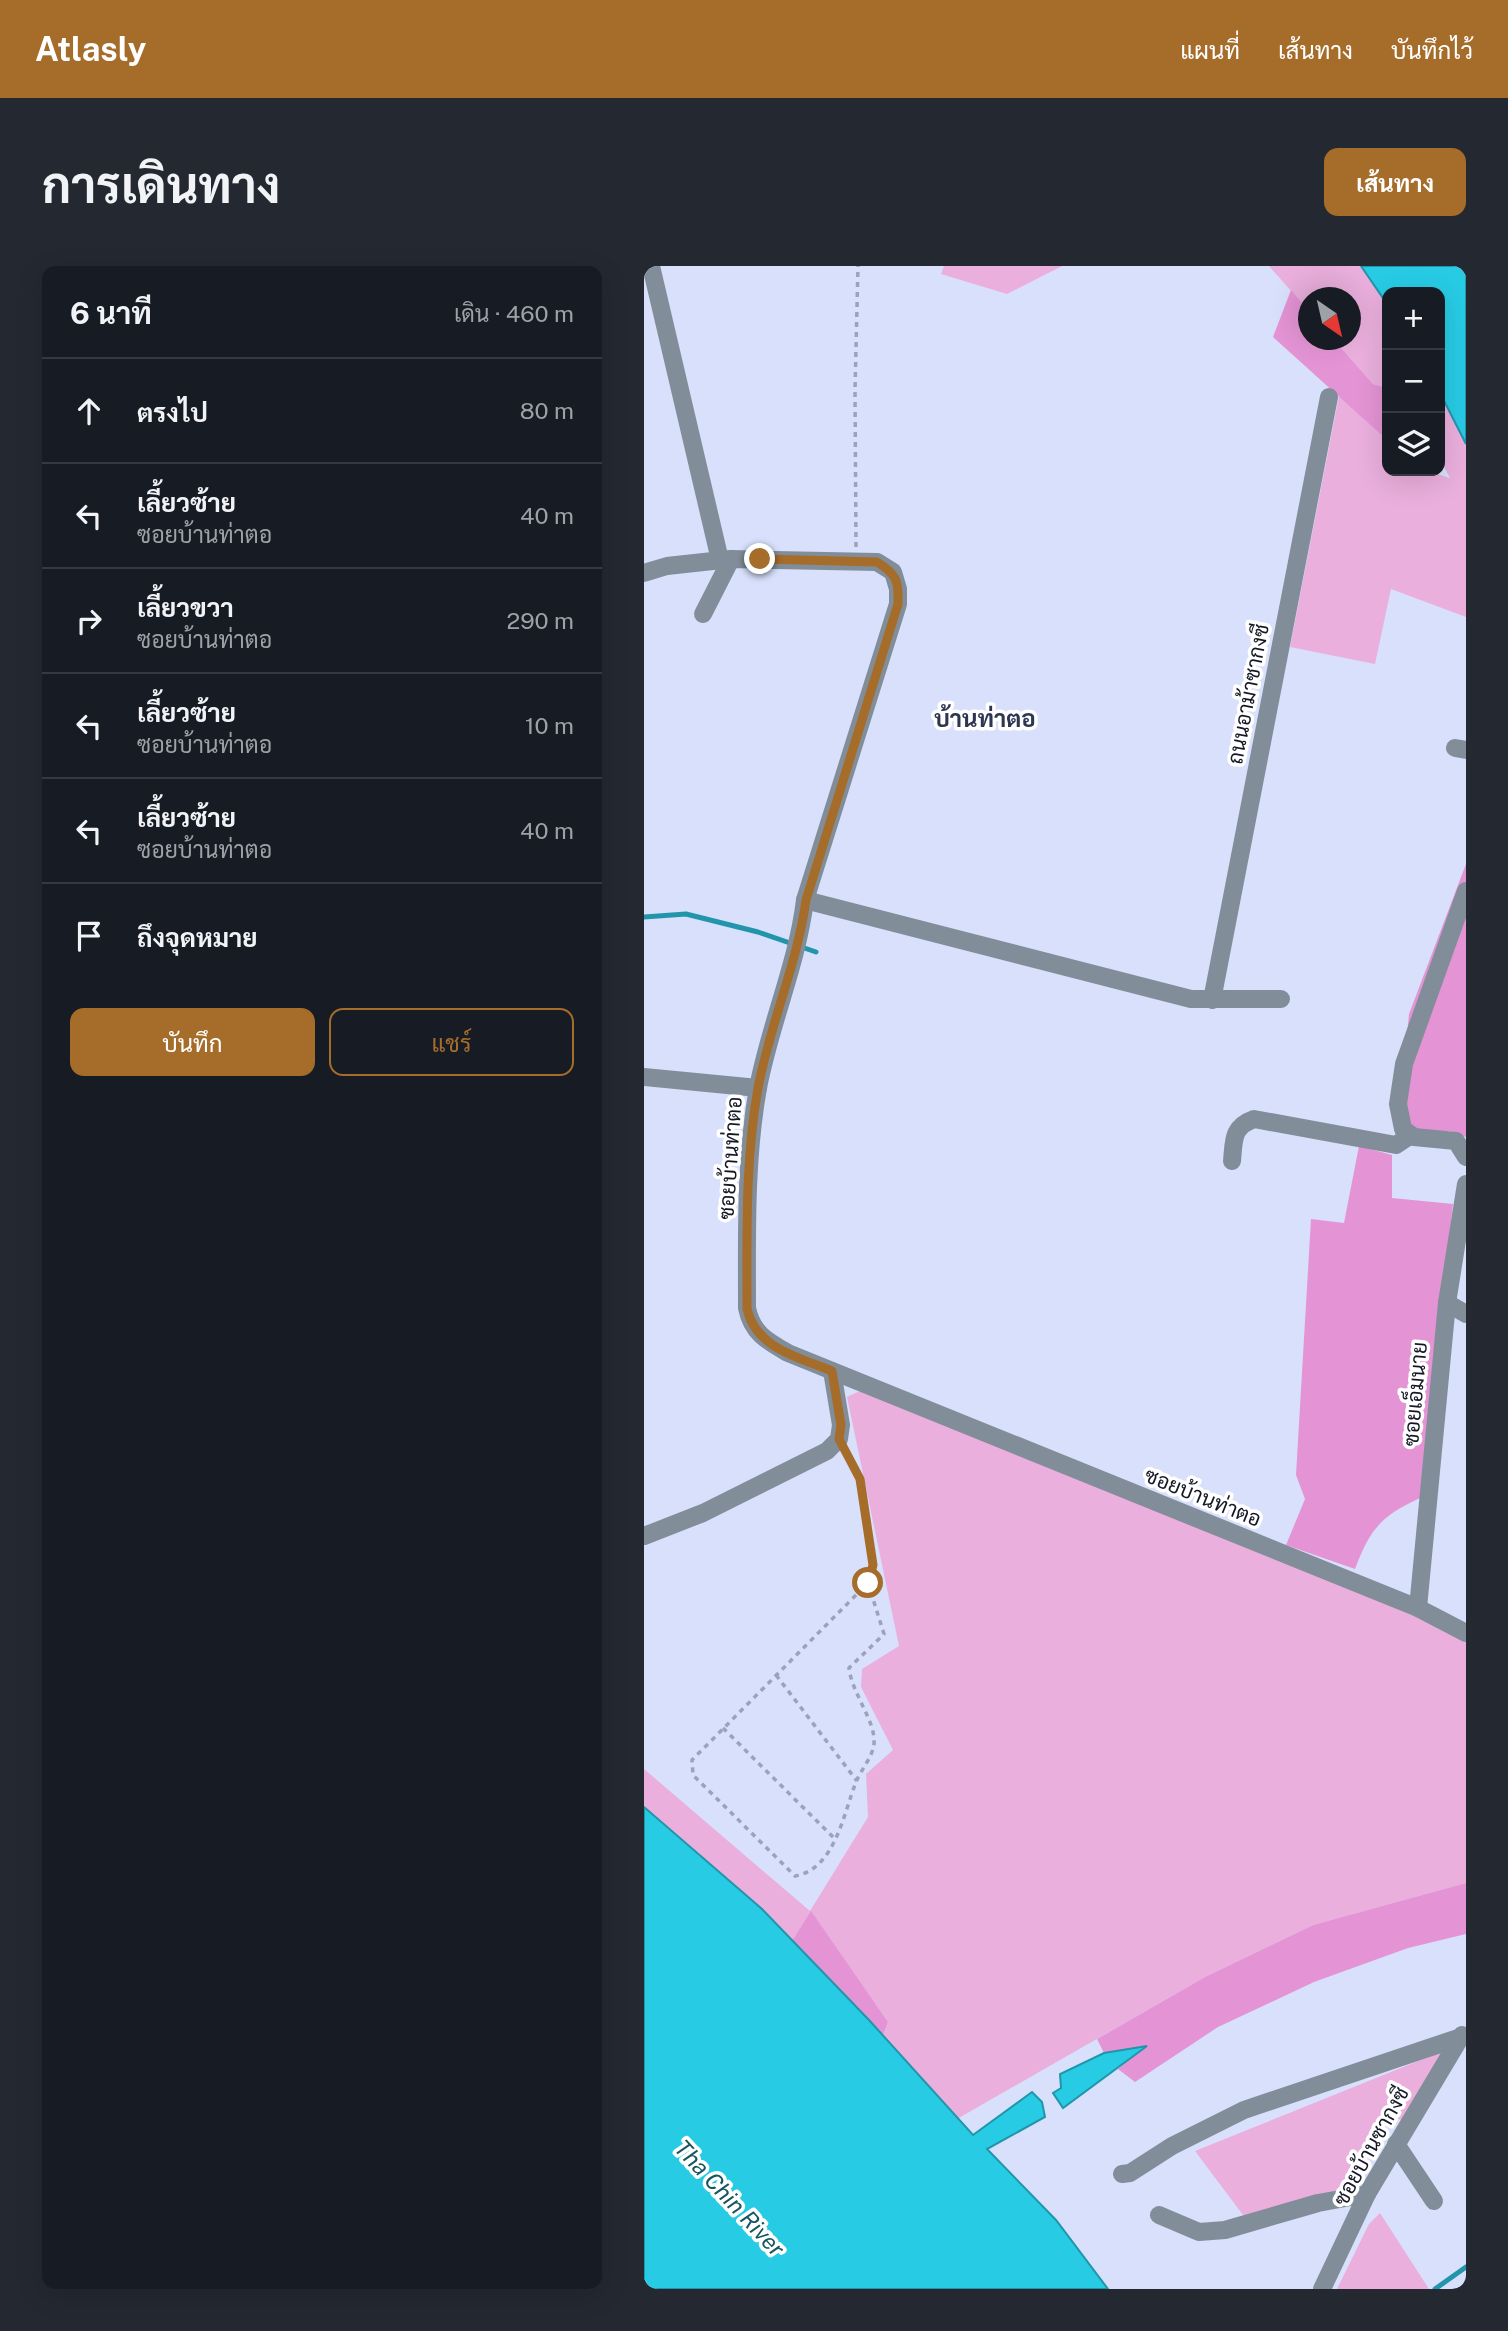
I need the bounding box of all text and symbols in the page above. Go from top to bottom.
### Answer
text: Atlasly [35,30,146,68]
text: แผนที่ [1180,36,1240,64]
text: เส้นทาง [1278,36,1353,64]
text: บันทึกไว้ [1391,36,1473,64]
button: เส้นทาง [1324,148,1466,216]
text: การเดินทาง [42,156,280,214]
north arrow [1298,287,1361,350]
map controls [1382,287,1445,476]
button: + [1382,287,1445,350]
text: 6 นาที [70,295,152,331]
text: เดิน · 460 m [454,300,574,327]
button: − [1382,350,1445,413]
icon: ahead [70,392,108,430]
text: ตรงไป [137,397,208,428]
text: 80 m [520,397,574,424]
button: layers [1382,413,1445,476]
text: เลี้ยวซ้าย [137,487,236,518]
icon: left [70,497,108,535]
text: 40 m [520,502,574,529]
text: ซอยบ้านท่าตอ [137,521,272,548]
route end [744,543,775,574]
text: เลี้ยวขวา [137,592,234,623]
icon: right [70,602,108,640]
text: 290 m [507,607,574,634]
street label: ถนนอาม้าซากงซี [1222,622,1274,766]
text: ซอยบ้านท่าตอ [137,626,272,653]
text: เลี้ยวซ้าย [137,697,236,728]
district label: บ้านท่าตอ [934,703,1036,732]
icon: left [70,707,108,745]
text: 10 m [525,712,574,739]
text: ซอยบ้านท่าตอ [137,731,272,758]
text: เลี้ยวซ้าย [137,802,236,833]
icon: left [70,812,108,850]
text: 40 m [520,817,574,844]
text: ซอยบ้านท่าตอ [137,836,272,863]
icon: arrive [70,917,108,955]
text: ถึงจุดหมาย [137,922,258,953]
button: บันทึก [70,1008,315,1076]
button: แชร์ [329,1008,574,1076]
street label: ซอยบ้านท่าตอ [713,1096,747,1220]
street label: ซอยเอ็มนาย [1396,1341,1432,1447]
street label: ซอยบ้านท่าตอ [1141,1462,1265,1532]
route start [852,1567,883,1598]
street label: ซอยบ้านซากงซี [1328,2082,1414,2210]
water label: Tha Chin River [669,2134,791,2262]

